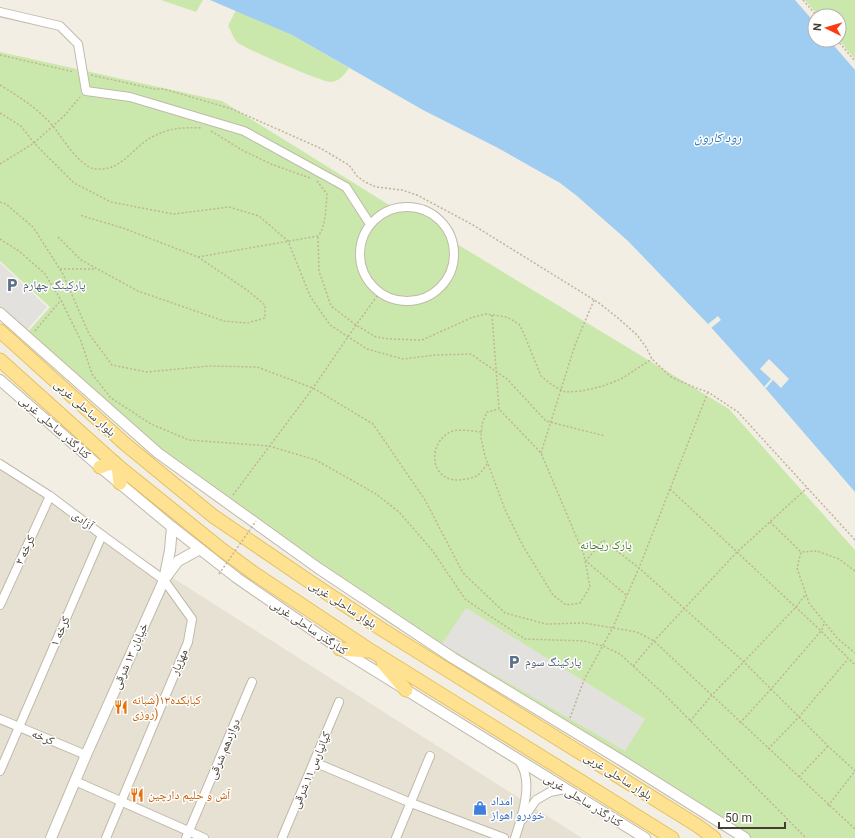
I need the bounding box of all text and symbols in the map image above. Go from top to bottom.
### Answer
north arrow [807,8,847,48]
text: N [811,23,824,32]
water label: رود کارون [694,130,742,146]
parking icon: پارکینگ چهارم [4,277,20,293]
place label: پارکینگ چهارم [23,278,86,293]
street label: بلوار ساحلی غربی [51,377,118,439]
street label: کنارگذر ساحلی غربی [16,392,93,462]
street label: آزادی [70,507,97,533]
street label: کرخه ۲ [12,533,38,567]
park label: پارک ریحانه [580,538,632,552]
street label: بلوار ساحلی غربی [306,577,379,631]
street label: کنارگذر ساحلی غربی [268,596,350,658]
street label: کرخه ۱ [47,614,73,648]
street label: خیابان ۱۳ شرقی [109,620,151,691]
street label: مهزیار [167,647,191,678]
parking icon: پارکینگ سوم [506,654,522,670]
place label: پارکینگ سوم [525,655,582,670]
place label: کبابکده۱۳(شبانه روزی) [132,693,201,721]
restaurant icon: کبابکده۱۳(شبانه روزی) [113,699,129,715]
street label: دوازدهم شرقی [205,717,244,782]
street label: کرخه [30,726,56,748]
street label: کیانپارس ۱۱ شرقی [288,729,334,811]
street label: بلوار ساحلی غربی [581,750,655,803]
street label: کنارگذر ساحلی غربی [541,770,625,830]
restaurant icon: آش و حلیم دارچین [129,787,145,803]
place label: آش و حلیم دارچین [148,788,231,803]
place label: امداد خودرو اهواز [490,794,545,822]
shop icon: امداد خودرو اهواز [472,800,488,816]
scale bar [719,804,785,830]
text: 50 m [725,811,752,825]

